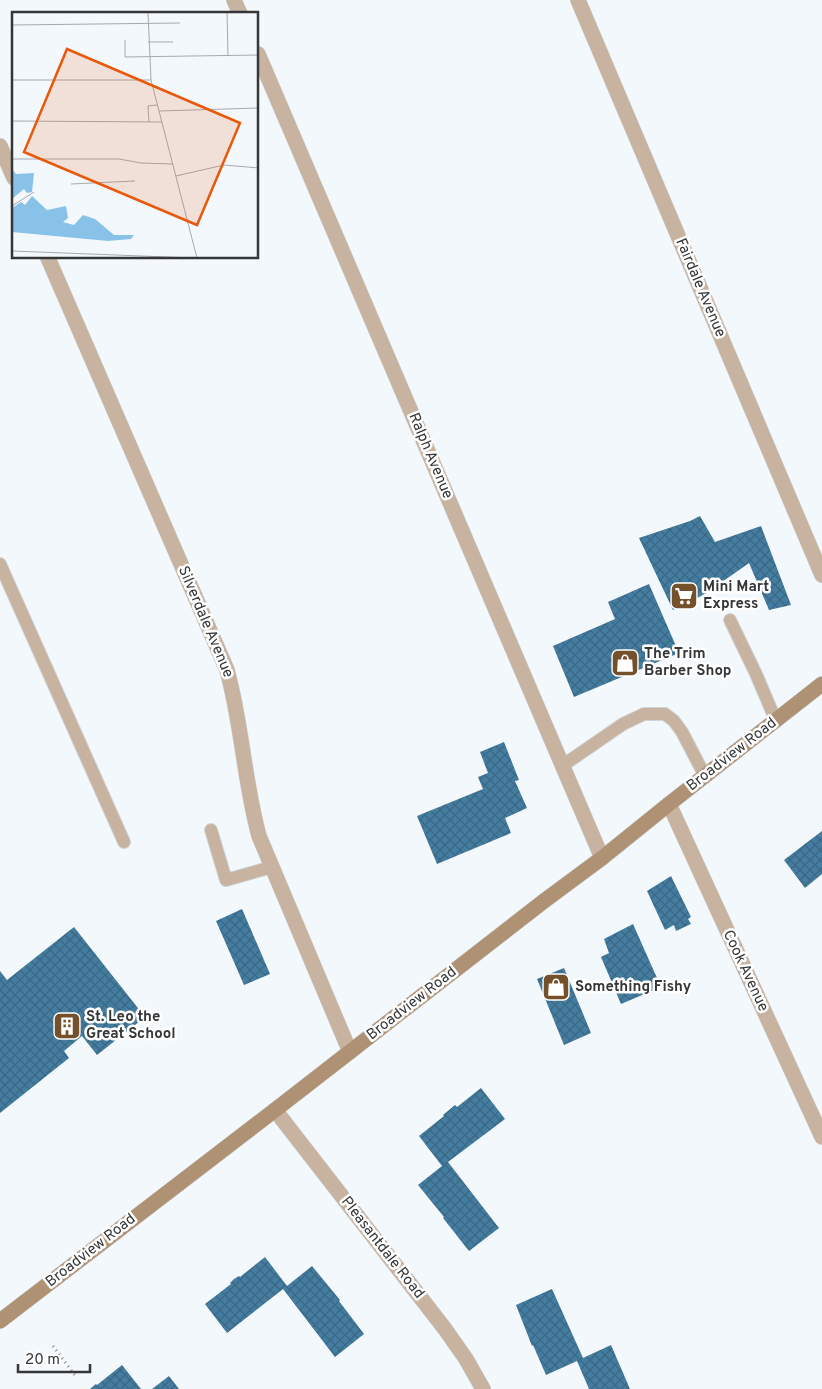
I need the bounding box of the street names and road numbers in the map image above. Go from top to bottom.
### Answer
street label: Fairdale Avenue [671,236,729,340]
street label: Ralph Avenue [403,410,457,502]
street label: Silverdale Avenue [173,563,237,681]
street label: Broadview Road [683,714,781,796]
street label: Cook Avenue [718,927,772,1015]
street label: Broadview Road [363,963,461,1045]
street label: Pleasantdale Road [336,1193,428,1303]
street label: Broadview Road [42,1210,140,1292]

